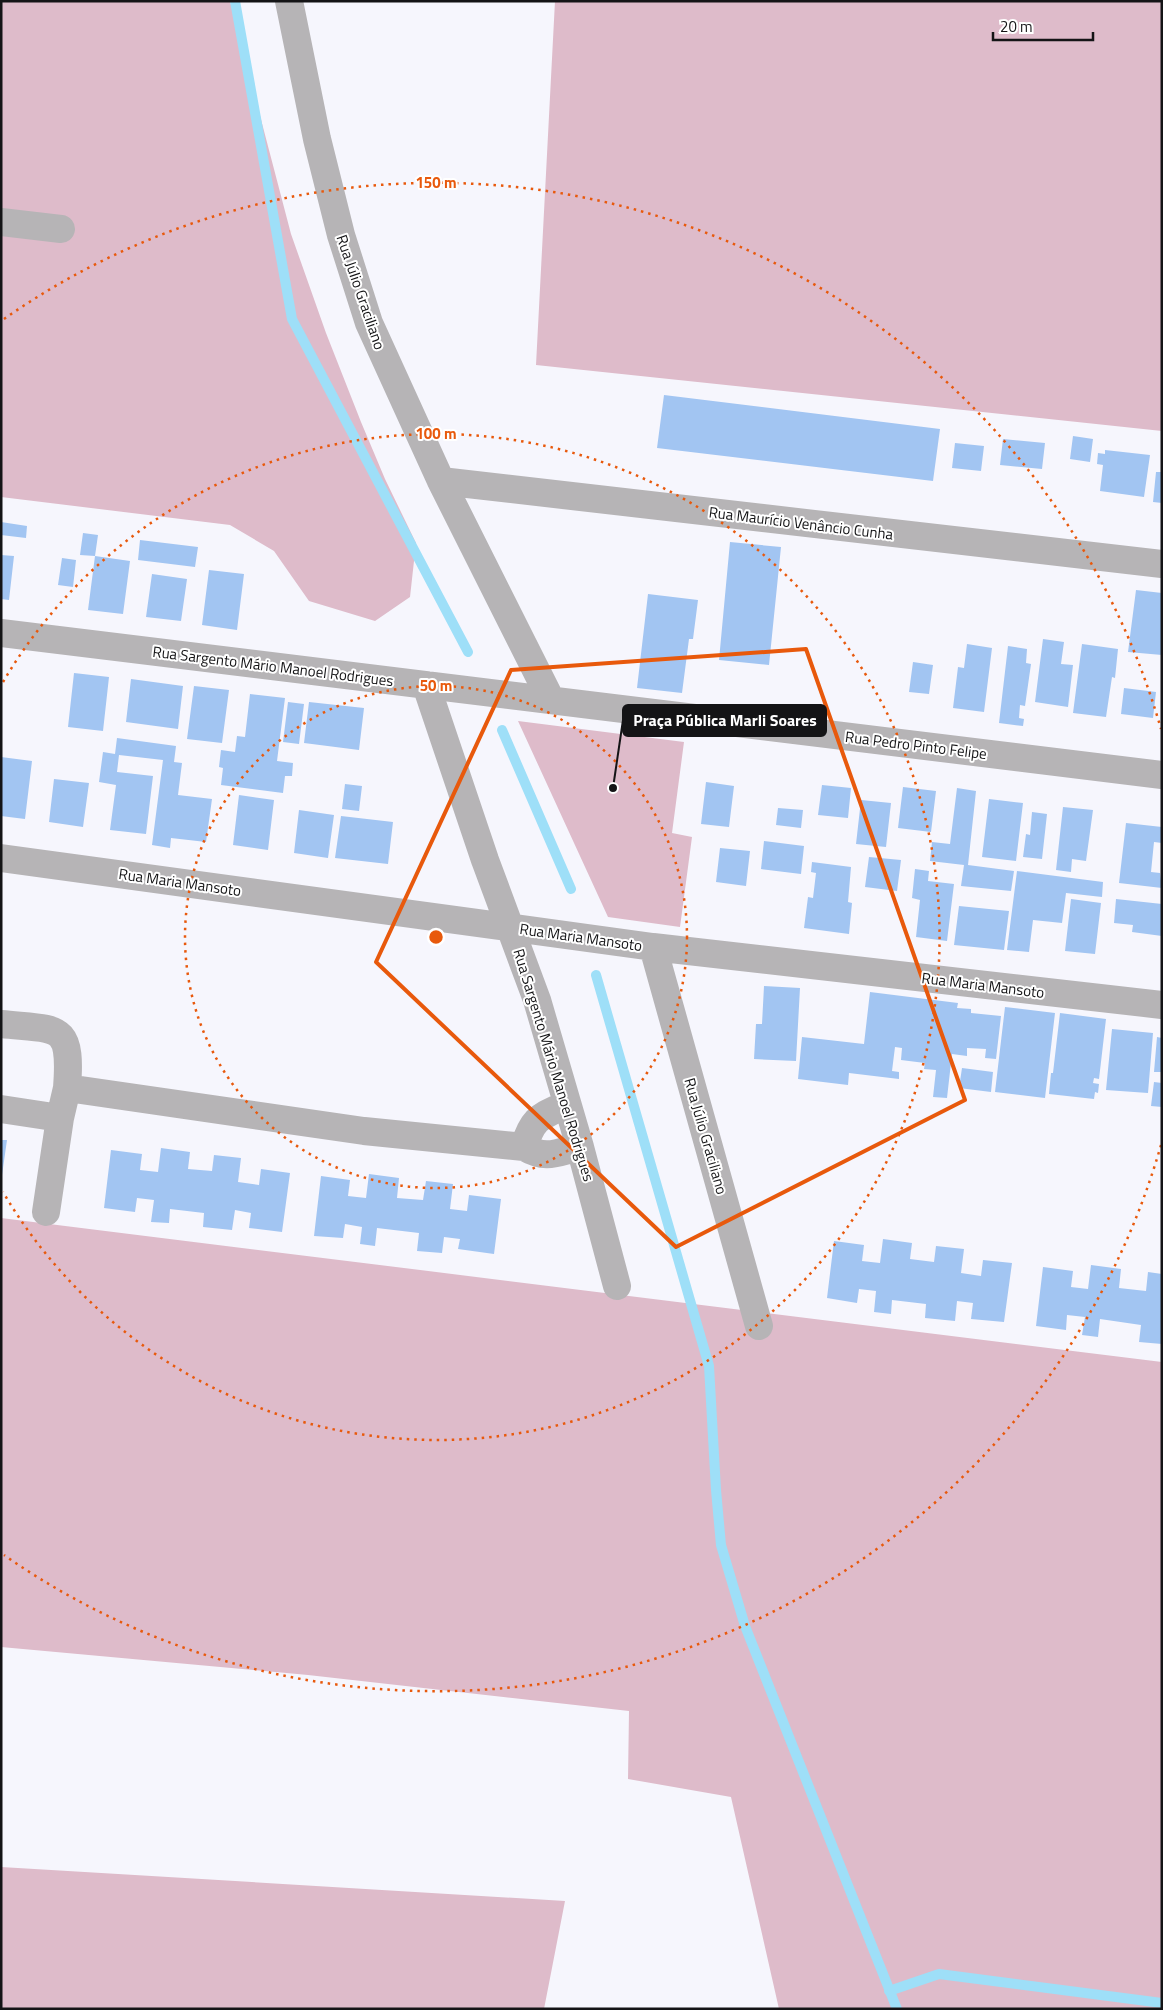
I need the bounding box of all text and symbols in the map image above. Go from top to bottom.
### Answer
scale bar [993,10,1093,42]
text: 20 m [1000,15,1033,38]
text: 150 m [415,171,457,194]
street label: Rua Júlio Graciliano [331,231,391,353]
text: 100 m [415,422,457,445]
street label: Rua Maurício Venâncio Cunha [707,500,895,546]
street label: Rua Sargento Mário Manoel Rodrigues [151,640,395,692]
text: 50 m [420,674,452,697]
callout: Praça Pública Marli Soares [623,705,826,736]
text: Praça Pública Marli Soares [633,708,817,732]
street label: Rua Pedro Pinto Felipe [844,725,988,765]
street label: Rua Maria Mansoto [117,862,243,902]
street label: Rua Maria Mansoto [518,917,644,957]
centre of rings [427,928,445,946]
street label: Rua Sargento Mário Manoel Rodrigues [508,946,600,1184]
street label: Rua Maria Mansoto [920,966,1046,1004]
street label: Rua Júlio Graciliano [678,1075,734,1197]

